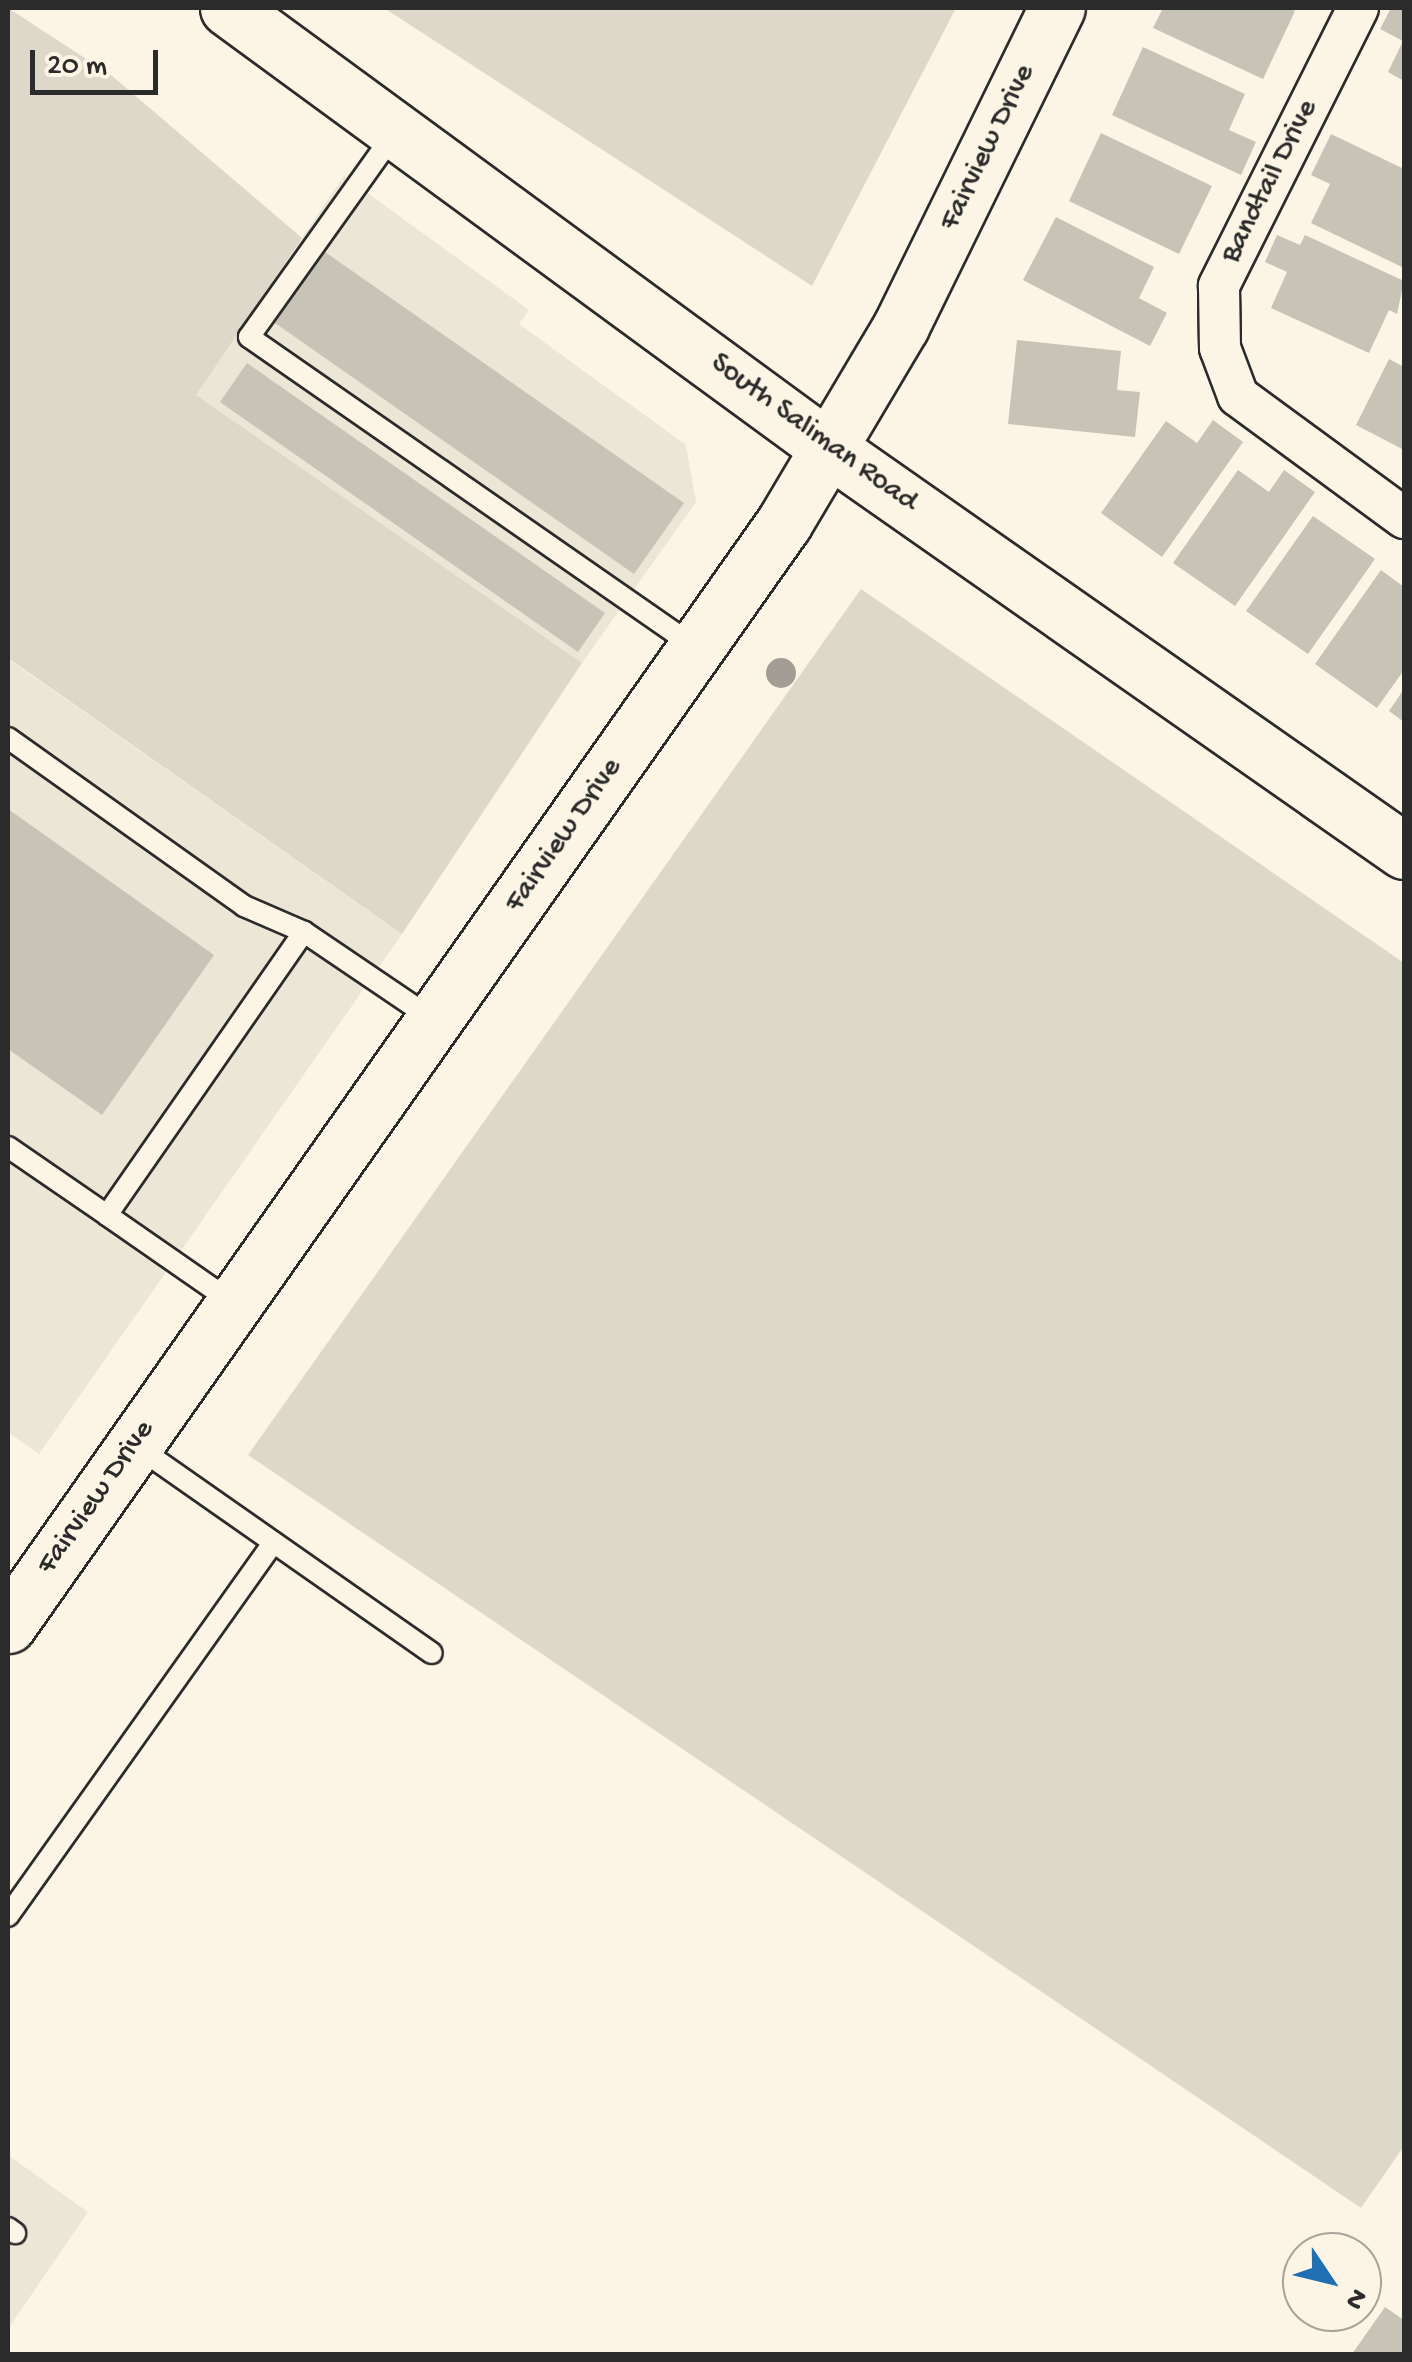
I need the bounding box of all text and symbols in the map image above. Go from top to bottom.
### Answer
scale bar [35,30,162,92]
text: 20 m [47,50,107,85]
street label: Fairview Drive [933,59,1045,237]
street label: Bandtail Drive [1214,94,1328,270]
street label: South Saliman Road [702,347,924,521]
street label: Fairview Drive [499,752,631,920]
street label: Fairview Drive [31,1414,163,1582]
north arrow [1282,2232,1382,2332]
text: N [1337,2281,1374,2315]

